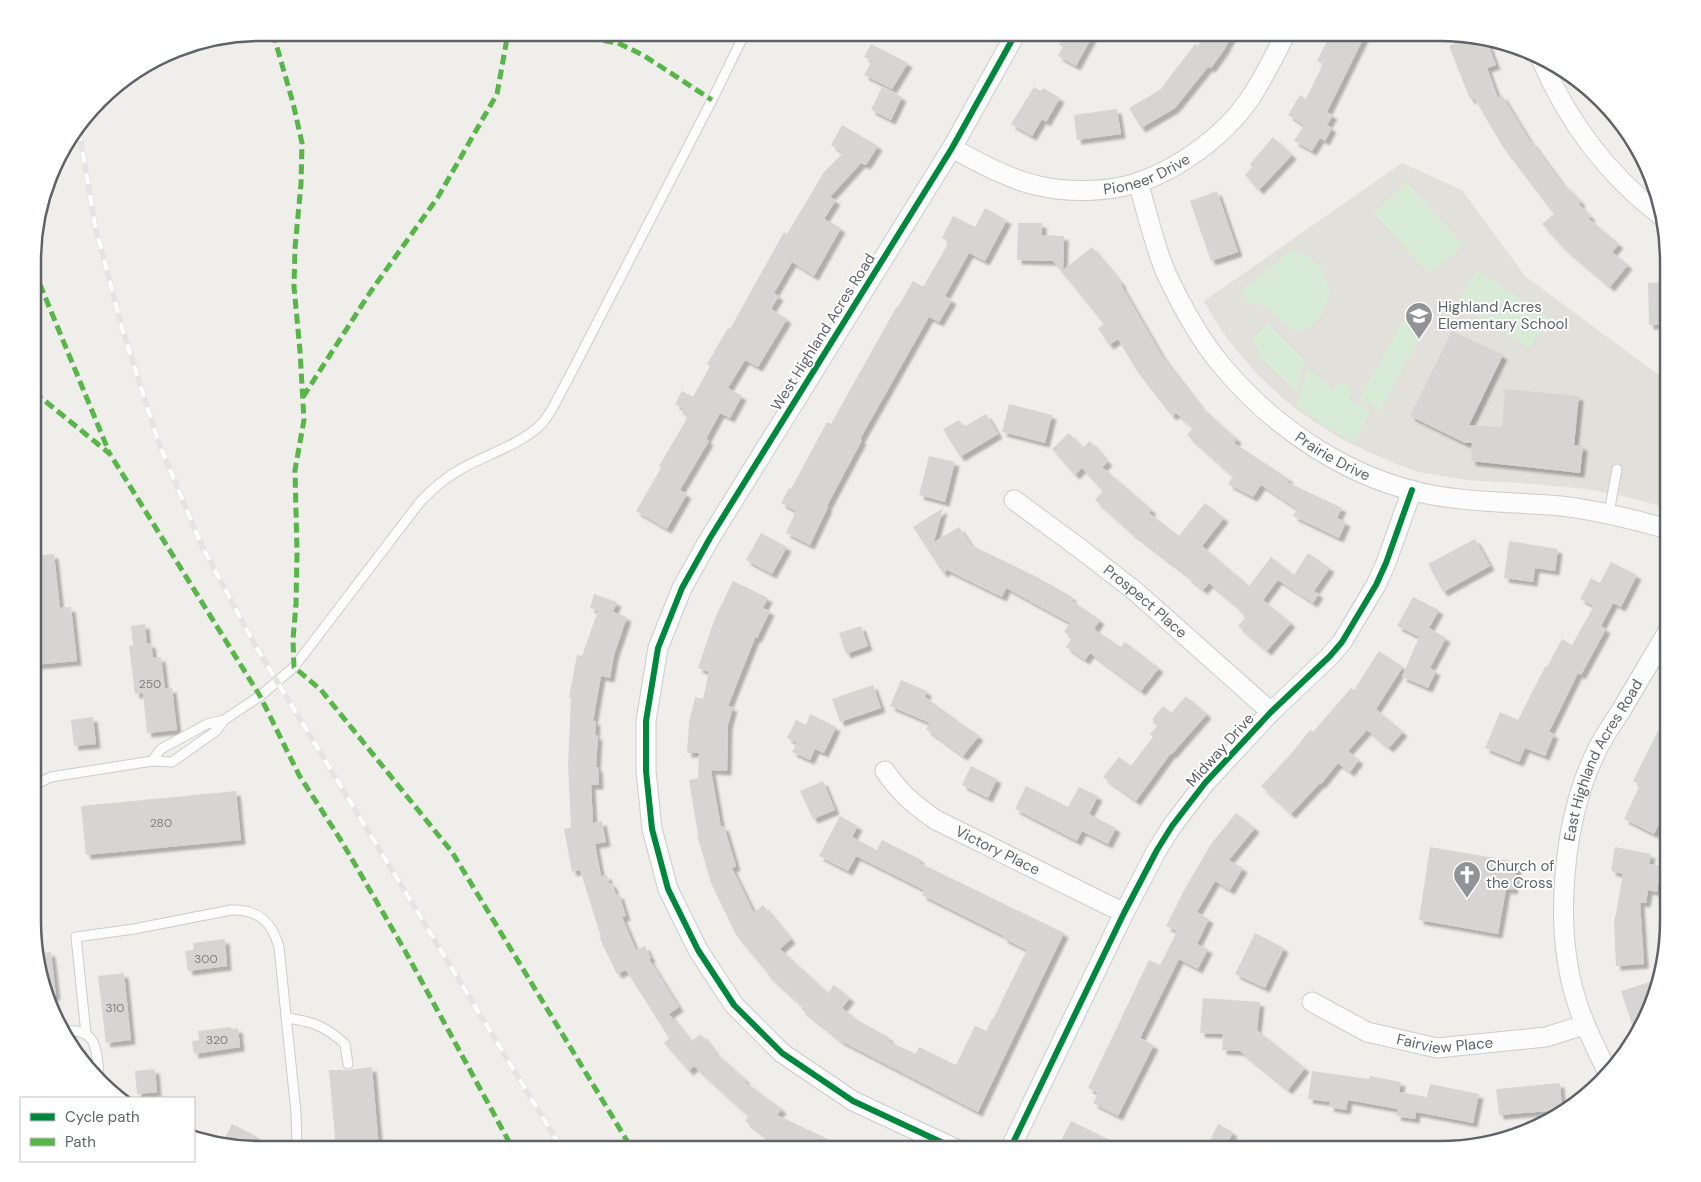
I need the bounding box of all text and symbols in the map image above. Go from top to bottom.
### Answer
street label: Pioneer Drive [1102,149,1194,199]
street label: West Highland Acres Road [766,250,880,414]
place label: Highland Acres Elementary School [1438,297,1568,334]
school or university icon: Highland Acres Elementary School [1404,301,1434,340]
street label: Prairie Drive [1291,427,1373,485]
street label: Prospect Place [1099,560,1191,643]
house number: 250 [139,676,161,692]
street label: East Highland Acres Road [1559,676,1647,843]
street label: Midway Drive [1182,709,1258,791]
house number: 280 [150,815,172,831]
street label: Victory Place [952,821,1043,880]
place label: Church of the Cross [1486,856,1554,893]
church icon: Church of the Cross [1452,860,1482,899]
house number: 300 [194,951,218,967]
house number: 310 [106,1000,124,1016]
street label: Fairview Place [1395,1029,1494,1059]
house number: 320 [206,1032,228,1048]
legend [20,1097,195,1162]
text: Cycle path [65,1107,140,1127]
text: Path [65,1132,96,1152]

